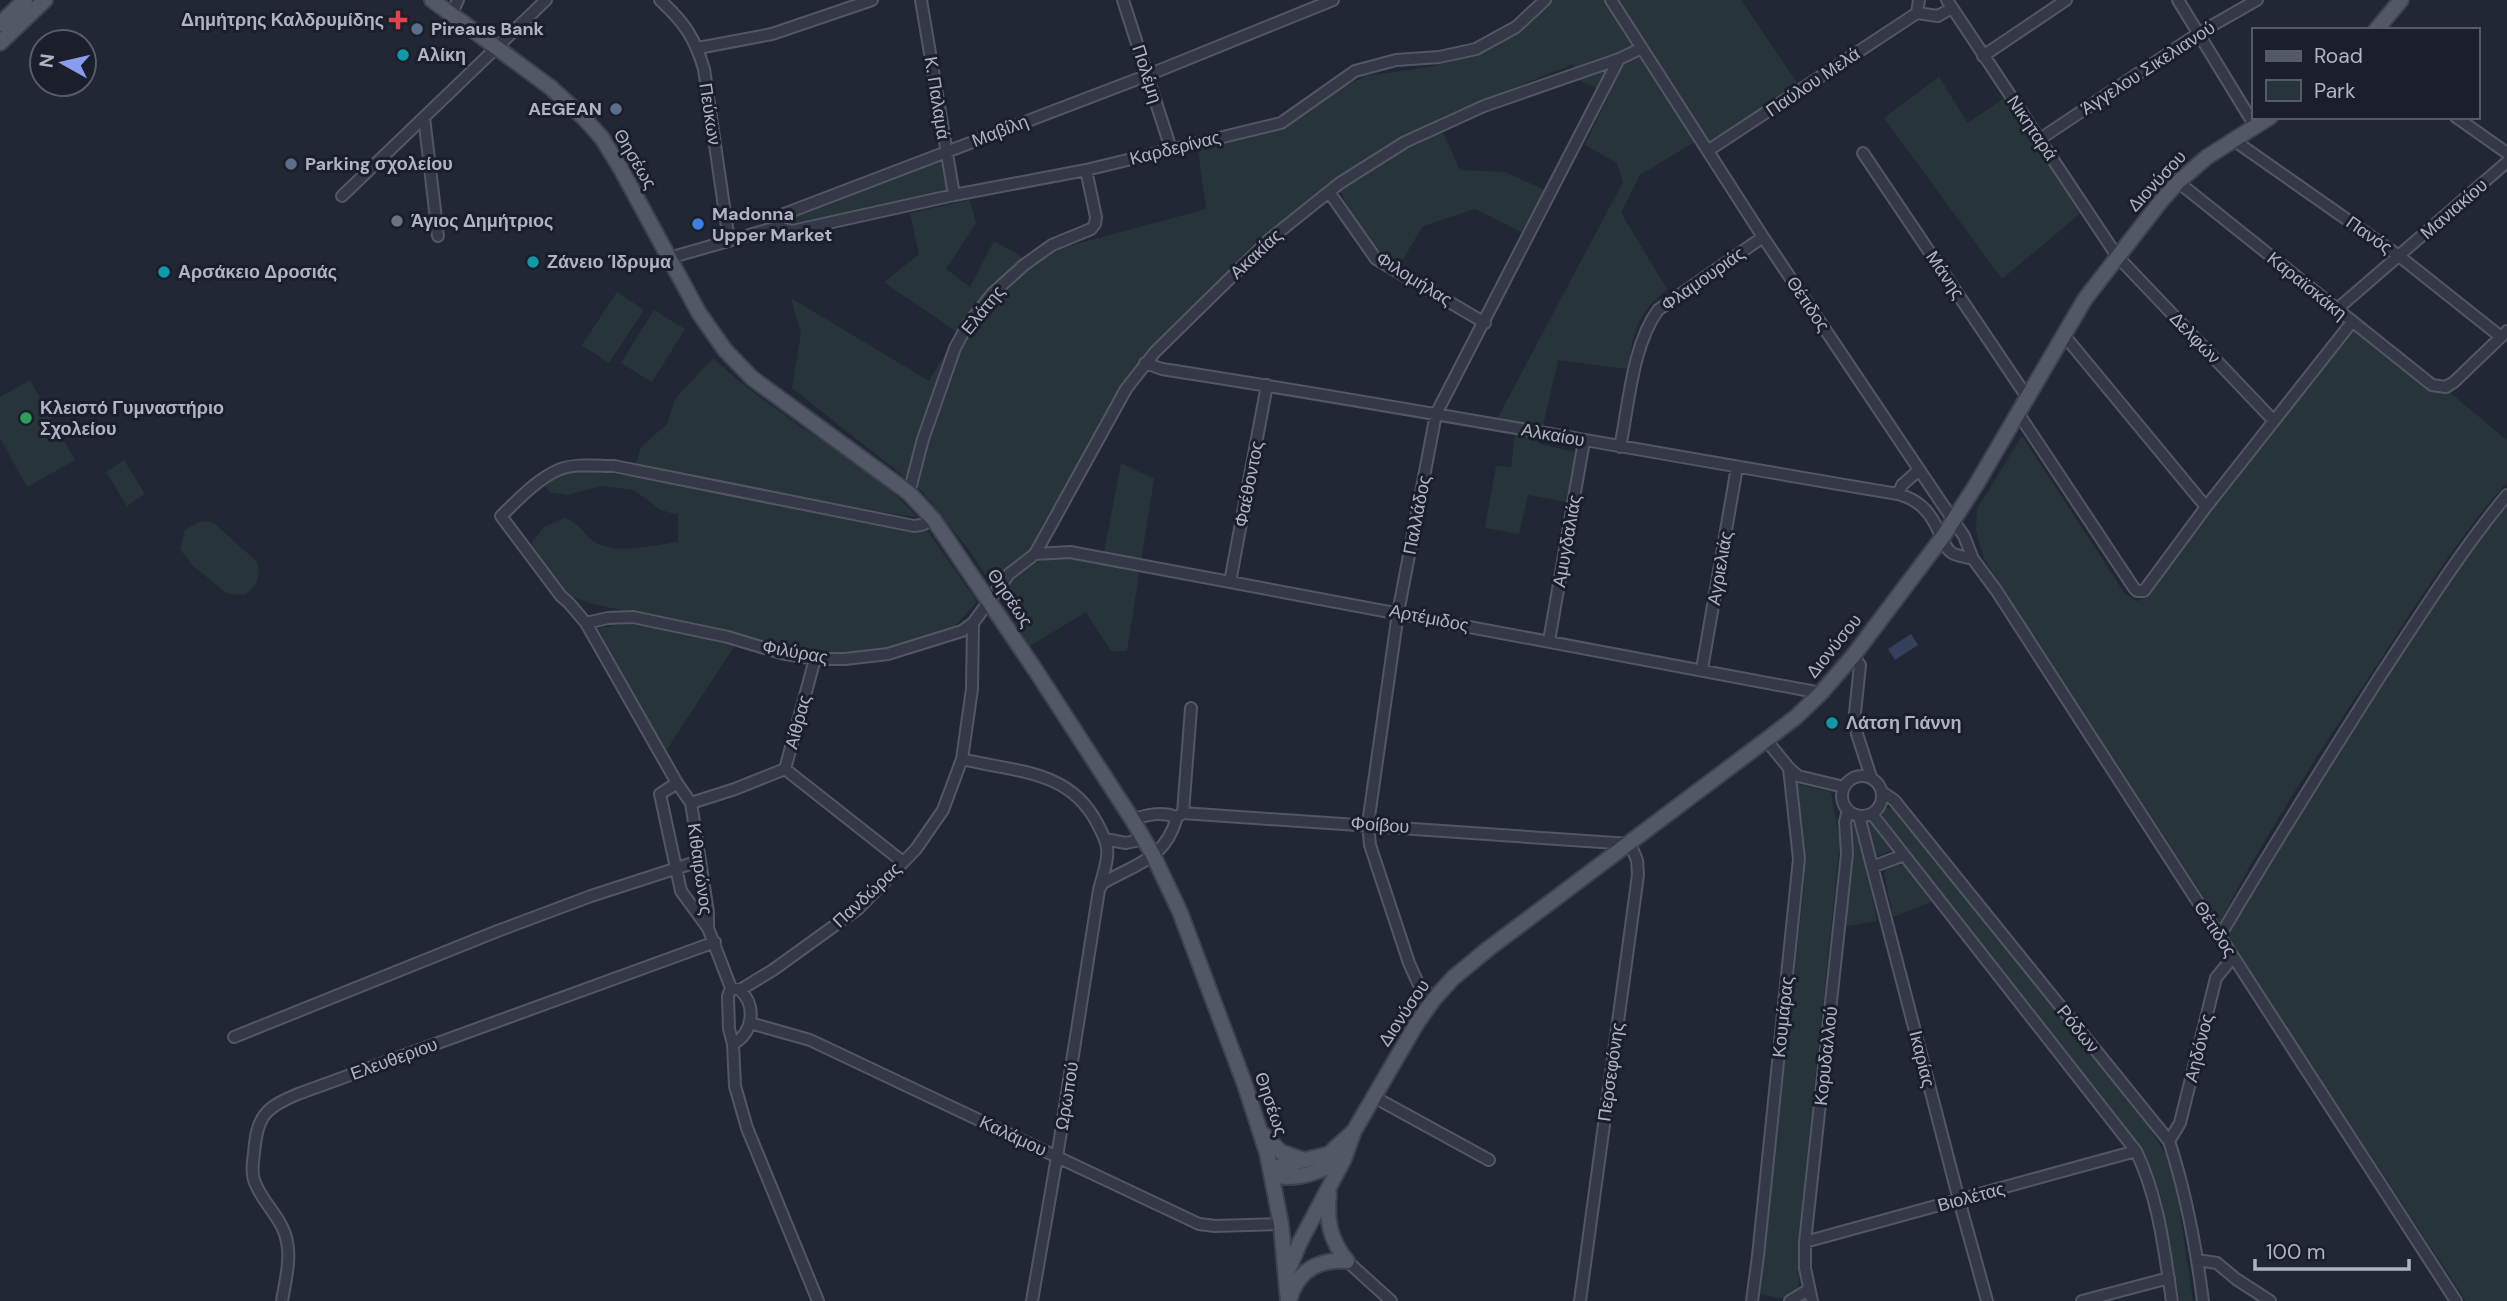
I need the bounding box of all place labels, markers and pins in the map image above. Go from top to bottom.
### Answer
place label: Δημήτρης Καλδρυμίδης [181,8,384,32]
marker: Δημήτρης Καλδρυμίδης [390,12,406,28]
place label: Pireaus Bank [431,17,545,41]
marker: Pireaus Bank [409,21,425,37]
place label: Αλίκη [417,43,466,67]
marker: Αλίκη [395,47,411,63]
place label: AEGEAN [528,97,602,121]
marker: AEGEAN [608,101,624,117]
place label: Parking σχολείου [305,152,453,176]
marker: Parking σχολείου [283,156,299,172]
place label: Madonna Upper Market [712,202,832,247]
place label: Άγιος Δημήτριος [411,209,553,233]
marker: Άγιος Δημήτριος [389,213,405,229]
marker: Madonna Upper Market [690,216,706,232]
place label: Ζάνειο Ίδρυμα [547,250,671,274]
marker: Ζάνειο Ίδρυμα [525,254,541,270]
place label: Αρσάκειο Δροσιάς [178,260,337,284]
marker: Αρσάκειο Δροσιάς [156,264,172,280]
place label: Κλειστό Γυμναστήριο Σχολείου [40,396,224,441]
marker: Κλειστό Γυμναστήριο Σχολείου [18,410,34,426]
place label: Λάτση Γιάννη [1846,711,1961,735]
marker: Λάτση Γιάννη [1824,715,1840,731]

